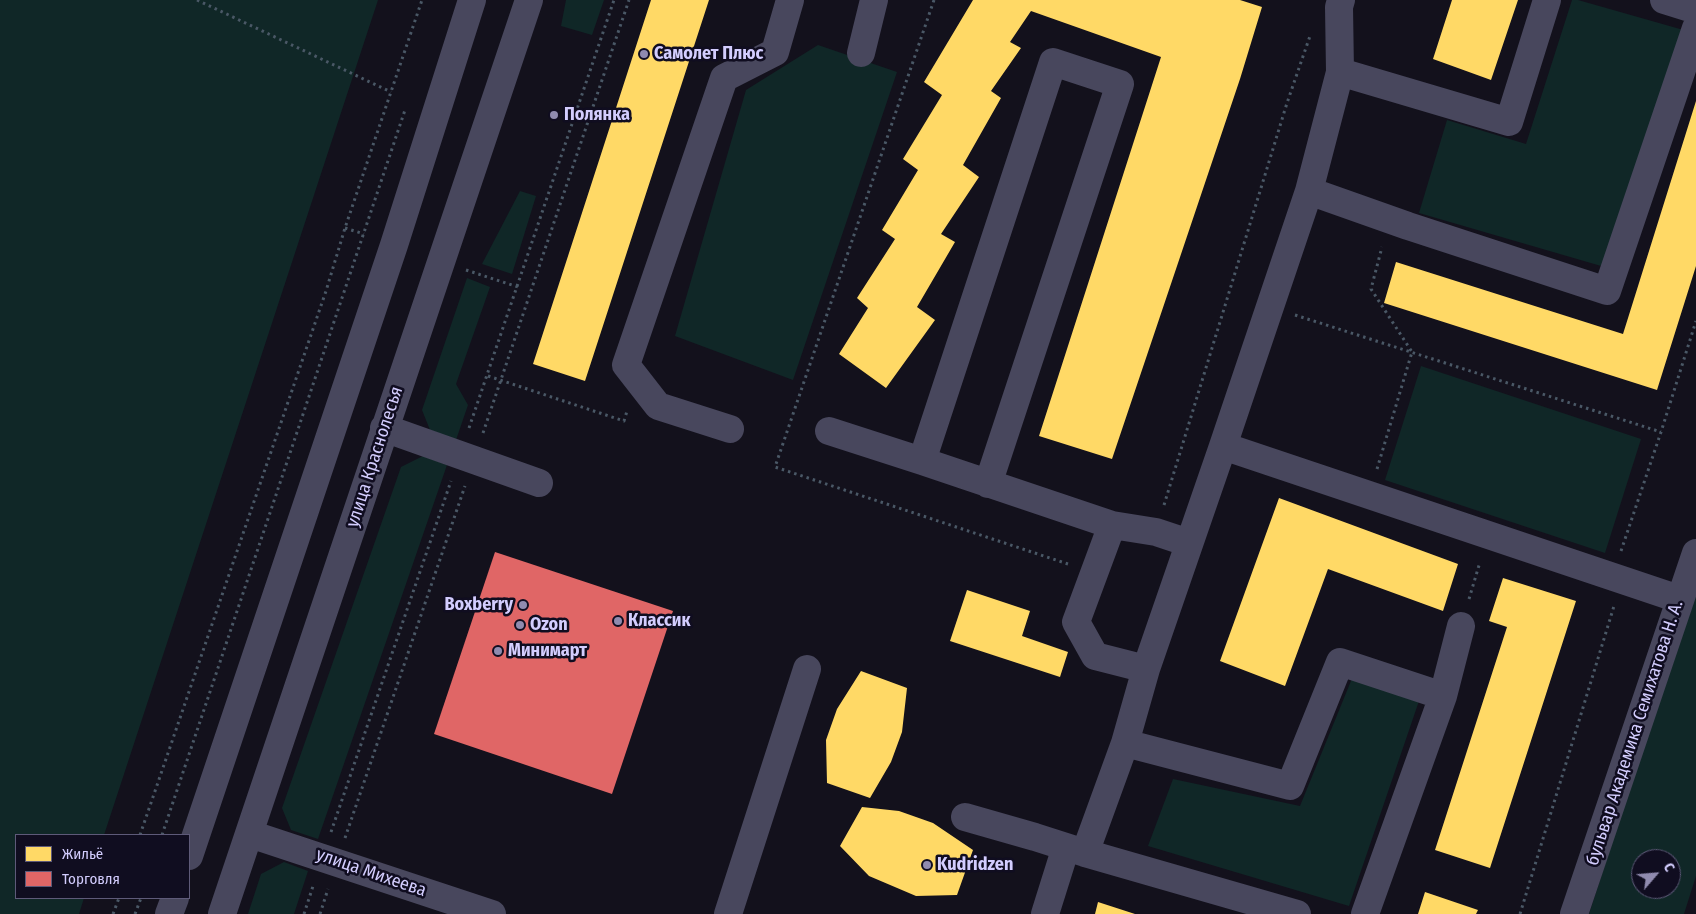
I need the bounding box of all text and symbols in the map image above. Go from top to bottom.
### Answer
place label: Самолет Плюс [654,43,763,65]
marker: Самолет Плюс [638,48,650,60]
place label: Полянка [564,104,630,126]
marker: Полянка [548,109,560,121]
street label: улица Краснолесья [342,384,408,530]
place label: Boxberry [444,594,513,616]
street label: бульвар Академика Семихатова Н. А. [1582,598,1688,868]
marker: Boxberry [517,599,529,611]
place label: Классик [628,610,690,632]
place label: Ozon [530,614,568,636]
marker: Классик [612,615,624,627]
marker: Ozon [514,619,526,631]
place label: Минимарт [508,640,587,662]
marker: Минимарт [492,645,504,657]
legend [15,834,190,899]
street label: улица Михеева [313,844,429,902]
text: Жильё [62,845,103,863]
north arrow [1631,849,1681,899]
place label: Kudridzen [937,854,1013,876]
marker: Kudridzen [921,859,933,871]
text: Торговля [62,870,120,888]

